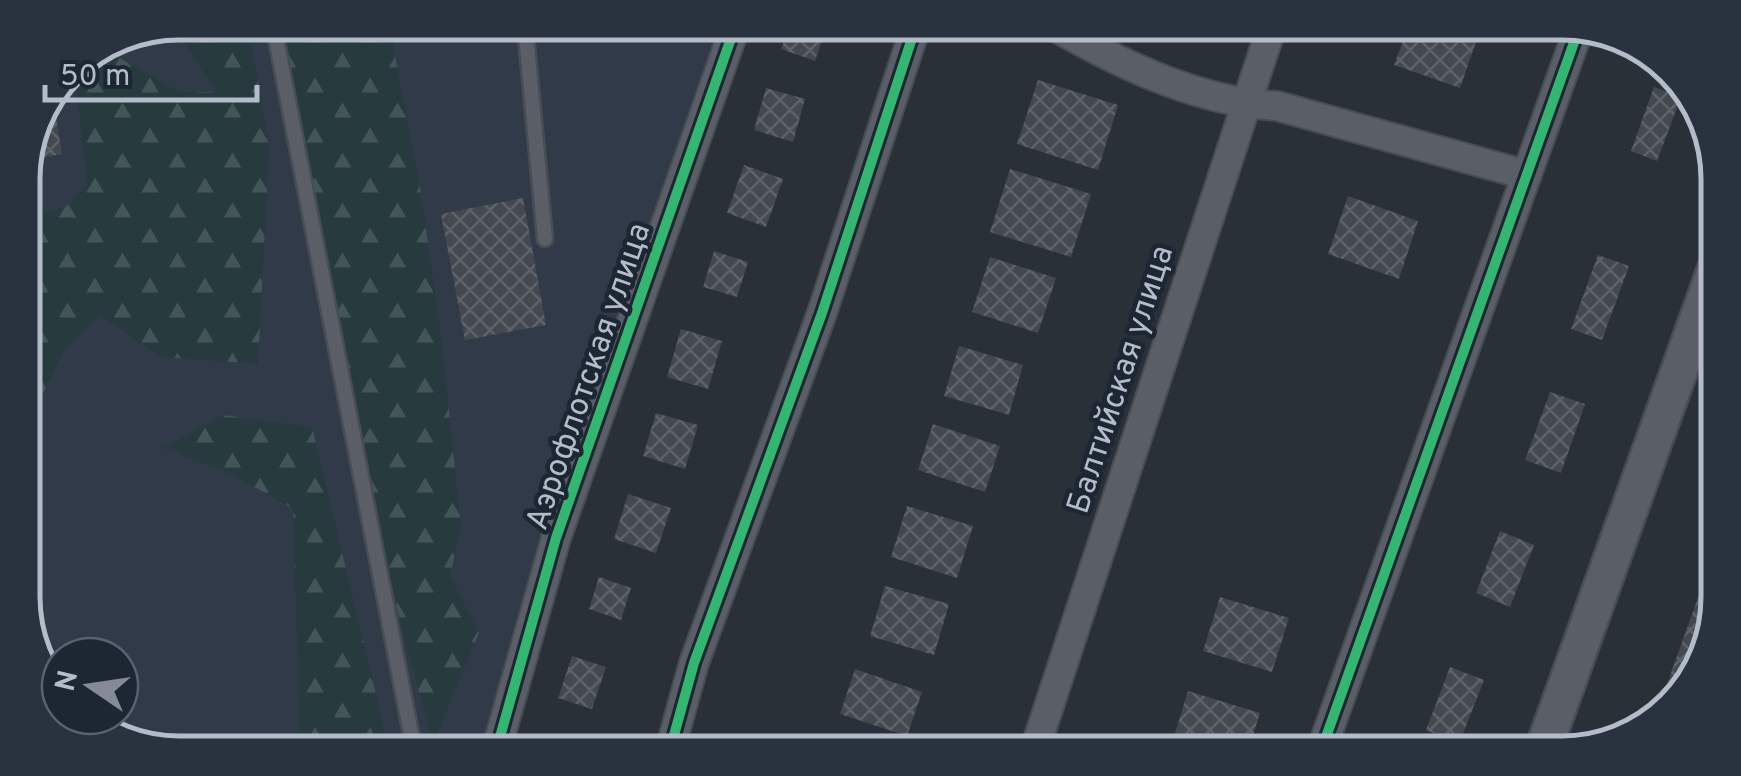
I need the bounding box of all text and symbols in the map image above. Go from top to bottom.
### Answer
scale bar [45,40,258,102]
text: 50 m [60,59,130,96]
street label: Аэрофлотская улица [519,218,661,536]
street label: Балтийская улица [1060,241,1184,519]
north arrow [40,636,140,736]
text: N [49,667,88,695]

